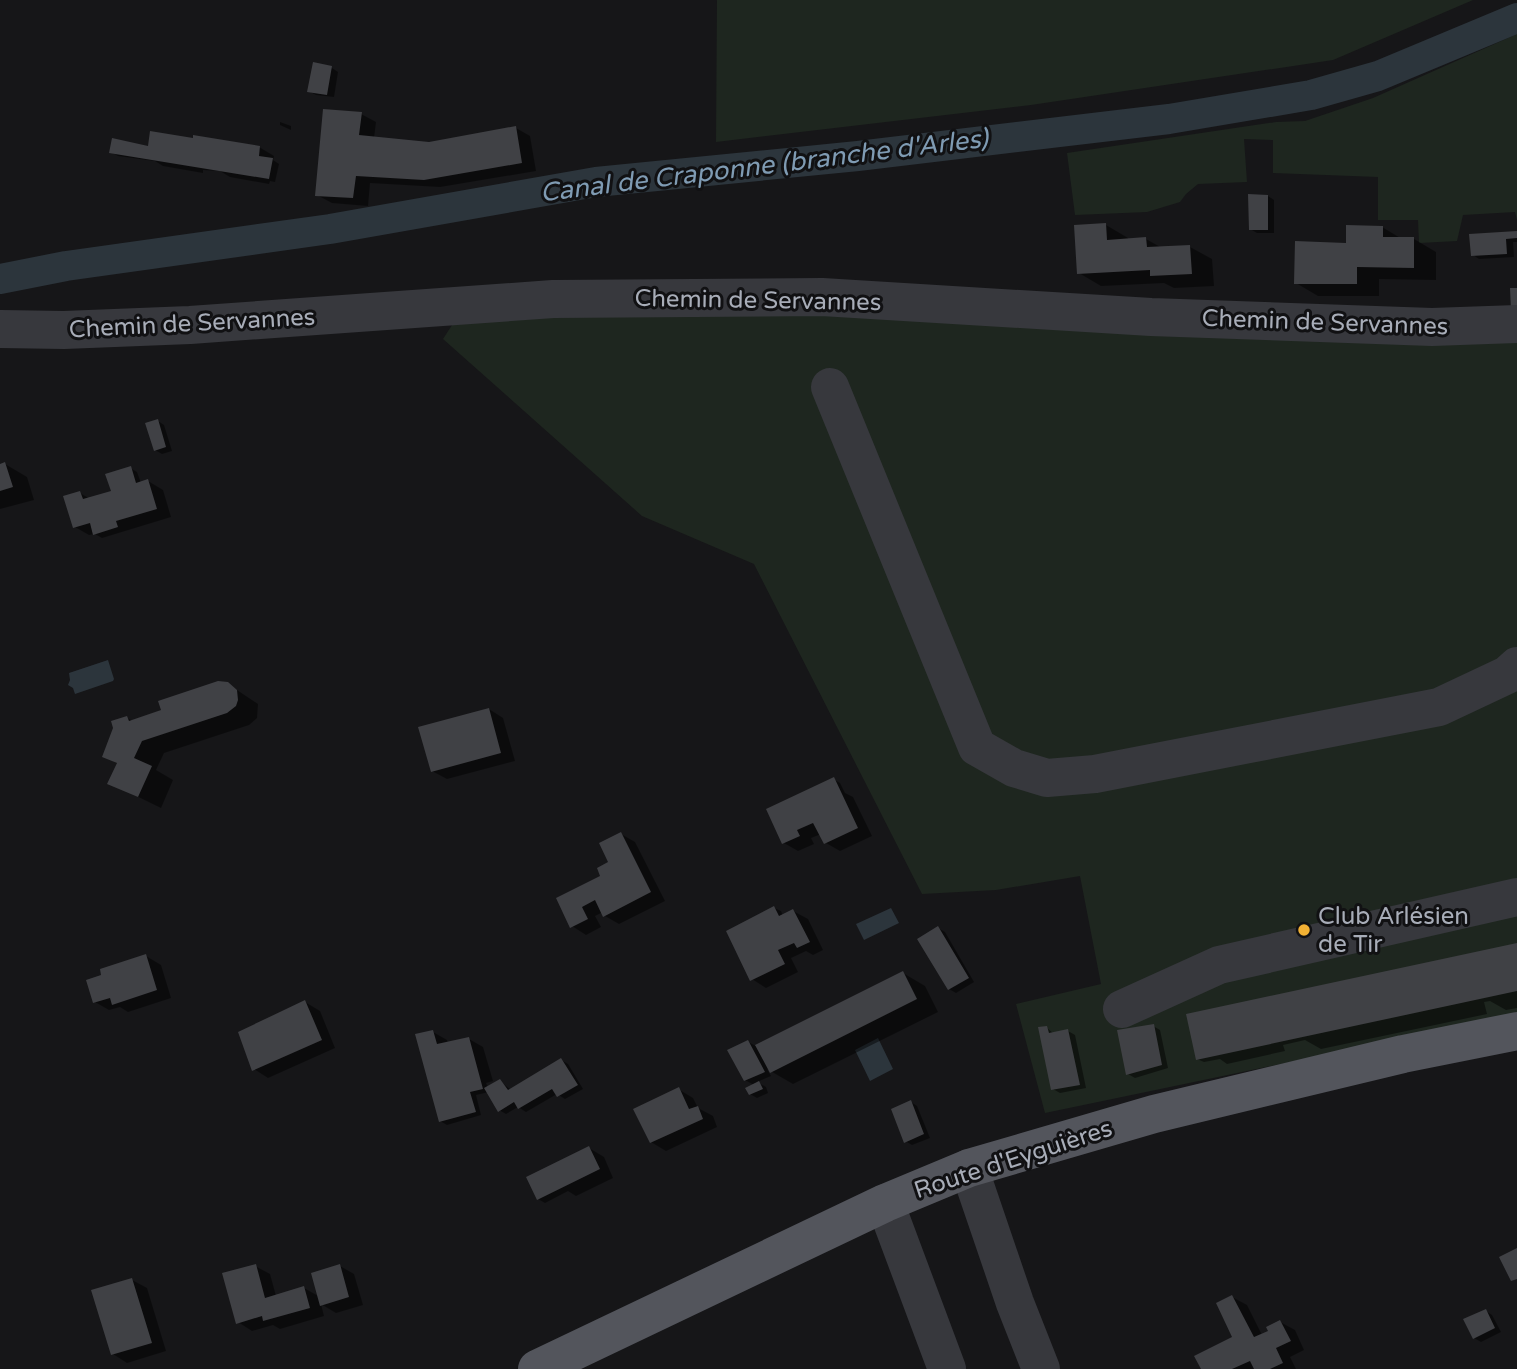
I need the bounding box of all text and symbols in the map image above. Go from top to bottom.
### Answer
water label: Canal de Craponne (branche d'Arles) [538,122,992,208]
street label: Chemin de Servannes [634,284,882,317]
street label: Chemin de Servannes [68,303,316,344]
street label: Chemin de Servannes [1201,304,1449,341]
place label: Club Arlésien de Tir [1318,902,1469,959]
marker: Club Arlésien de Tir [1296,922,1312,938]
street label: Route d'Eyguières [910,1114,1116,1205]

